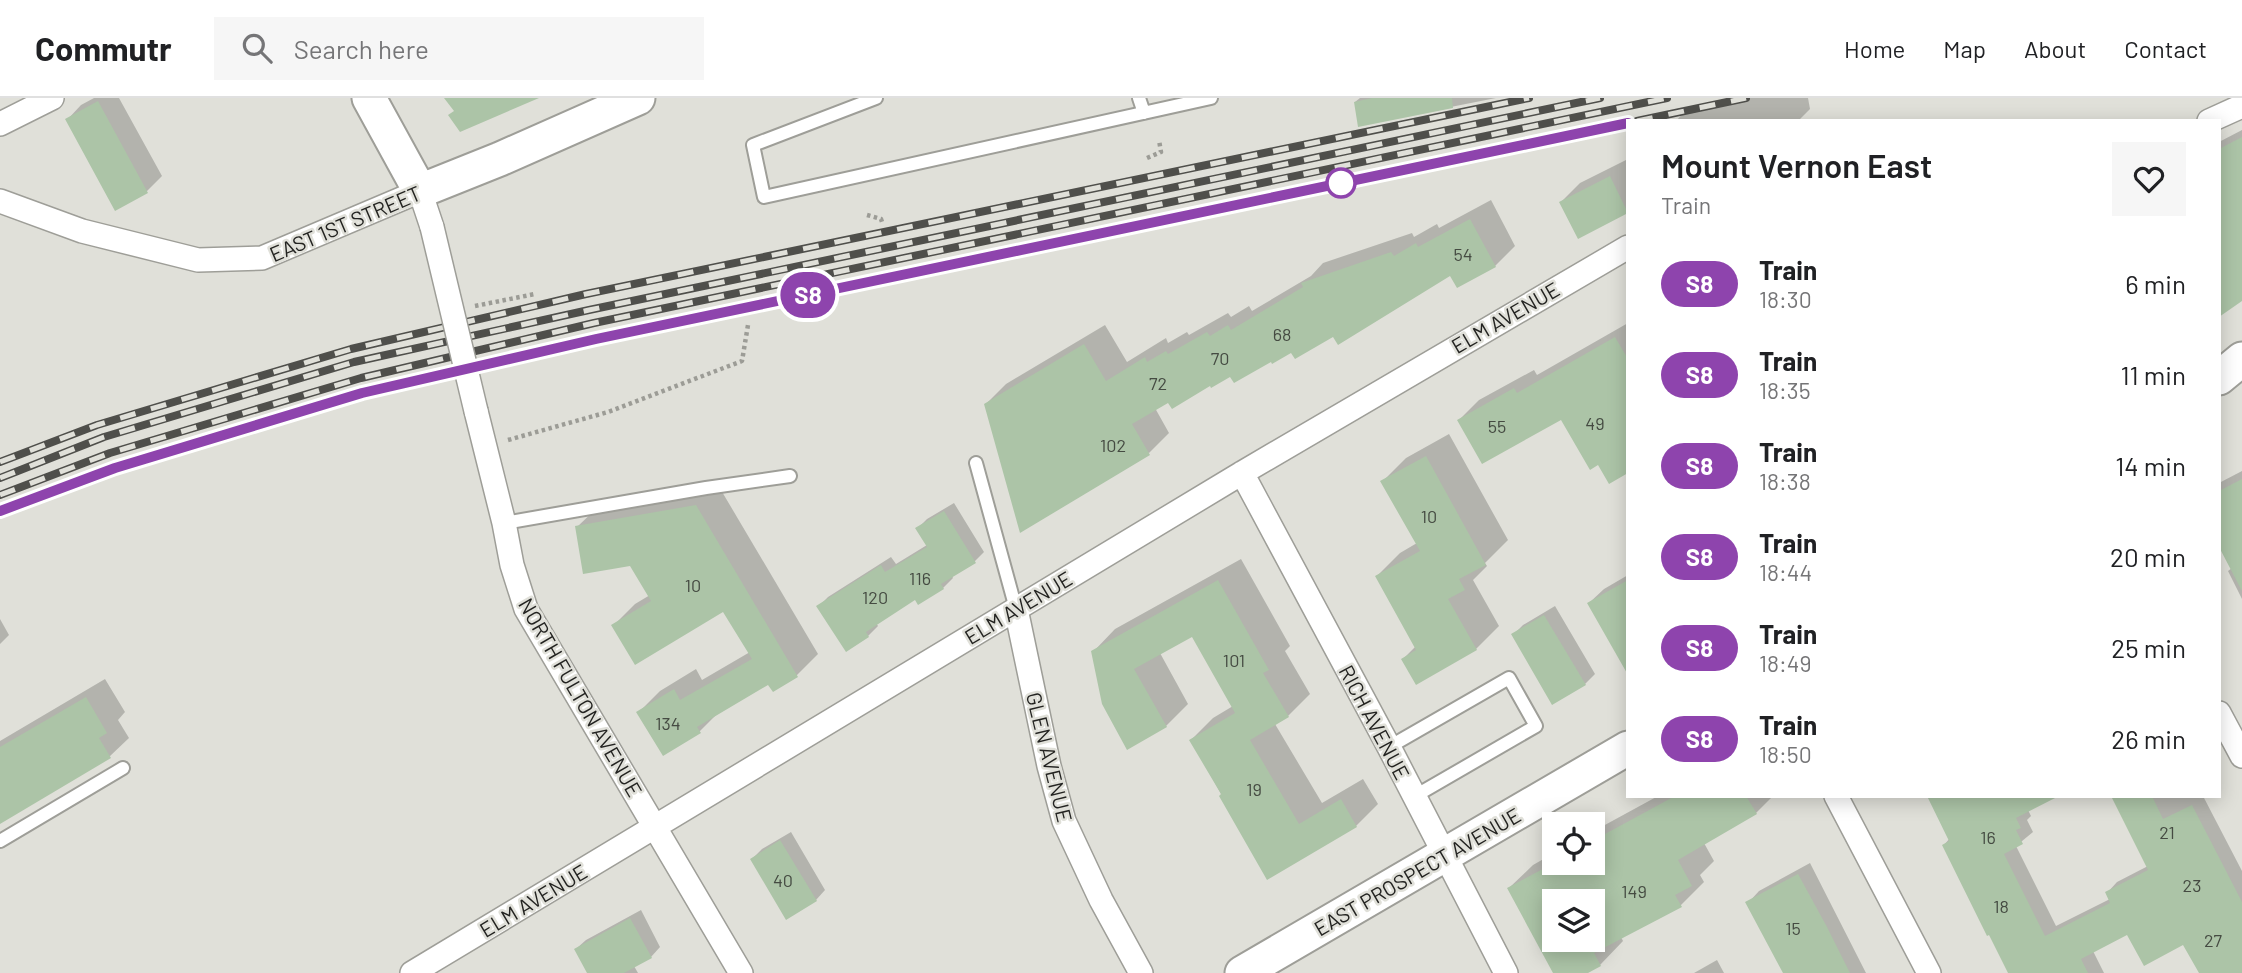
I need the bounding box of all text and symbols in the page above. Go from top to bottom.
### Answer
search box [214,17,704,80]
text: Commutr [35,28,172,68]
icon: search [238,29,276,67]
text: Search here [294,33,429,64]
text: Home [1844,34,1905,63]
text: Map [1943,34,1986,63]
text: About [2024,34,2086,63]
text: Contact [2124,34,2207,63]
button: heart [2112,142,2186,216]
text: Mount Vernon East [1661,145,1932,185]
unlabelled marker [1326,168,1356,198]
street label: EAST 1ST STREET [266,180,424,266]
text: Train [1661,191,1711,219]
house number: 54 [1453,243,1473,265]
text: Train [1759,254,1817,285]
text: 6 min [2125,268,2186,299]
text: S8 [1686,269,1713,298]
line badge: S8 [776,272,840,318]
street label: ELM AVENUE [1446,276,1564,358]
text: S8 [794,280,822,309]
text: 18:30 [1759,285,1812,313]
house number: 68 [1273,323,1291,345]
text: Train [1759,345,1817,376]
house number: 70 [1211,347,1229,369]
text: 11 min [2120,359,2186,390]
text: S8 [1686,360,1713,389]
house number: 72 [1149,372,1167,394]
text: 18:35 [1759,376,1811,404]
house number: 49 [1585,412,1605,434]
house number: 55 [1488,415,1506,437]
house number: 102 [1100,434,1126,456]
text: Train [1759,436,1817,467]
text: 14 min [2115,450,2186,481]
text: S8 [1686,451,1713,480]
text: 18:38 [1759,467,1811,495]
house number: 10 [1421,505,1437,527]
text: Train [1759,527,1817,558]
text: 20 min [2110,541,2186,572]
text: S8 [1686,542,1713,571]
text: 18:44 [1759,558,1812,586]
street label: ELM AVENUE [960,565,1076,649]
house number: 116 [909,567,931,589]
house number: 10 [685,574,701,596]
house number: 120 [862,586,888,608]
street label: NORTH FULTON AVENUE [514,593,648,801]
text: Train [1759,618,1817,649]
text: 25 min [2111,632,2186,663]
text: S8 [1686,633,1713,662]
house number: 101 [1223,649,1245,671]
text: 18:49 [1759,649,1812,677]
street label: RICH AVENUE [1334,661,1416,783]
street label: GLEN AVENUE [1022,689,1078,825]
text: Train [1759,709,1817,740]
house number: 134 [655,712,681,734]
text: 26 min [2111,723,2186,754]
text: S8 [1686,724,1713,753]
text: 18:50 [1759,740,1812,768]
house number: 19 [1246,778,1262,800]
street label: EAST PROSPECT AVENUE [1309,802,1525,940]
map controls [1542,812,1605,952]
button: locate [1542,812,1605,875]
house number: 21 [2159,821,2175,843]
house number: 16 [1980,826,1996,848]
street label: ELM AVENUE [475,858,591,942]
house number: 40 [773,869,793,891]
house number: 23 [2183,874,2201,896]
house number: 149 [1621,880,1647,902]
button: layers [1542,889,1605,952]
house number: 18 [1993,895,2009,917]
house number: 15 [1785,917,1801,939]
house number: 27 [2204,929,2223,951]

